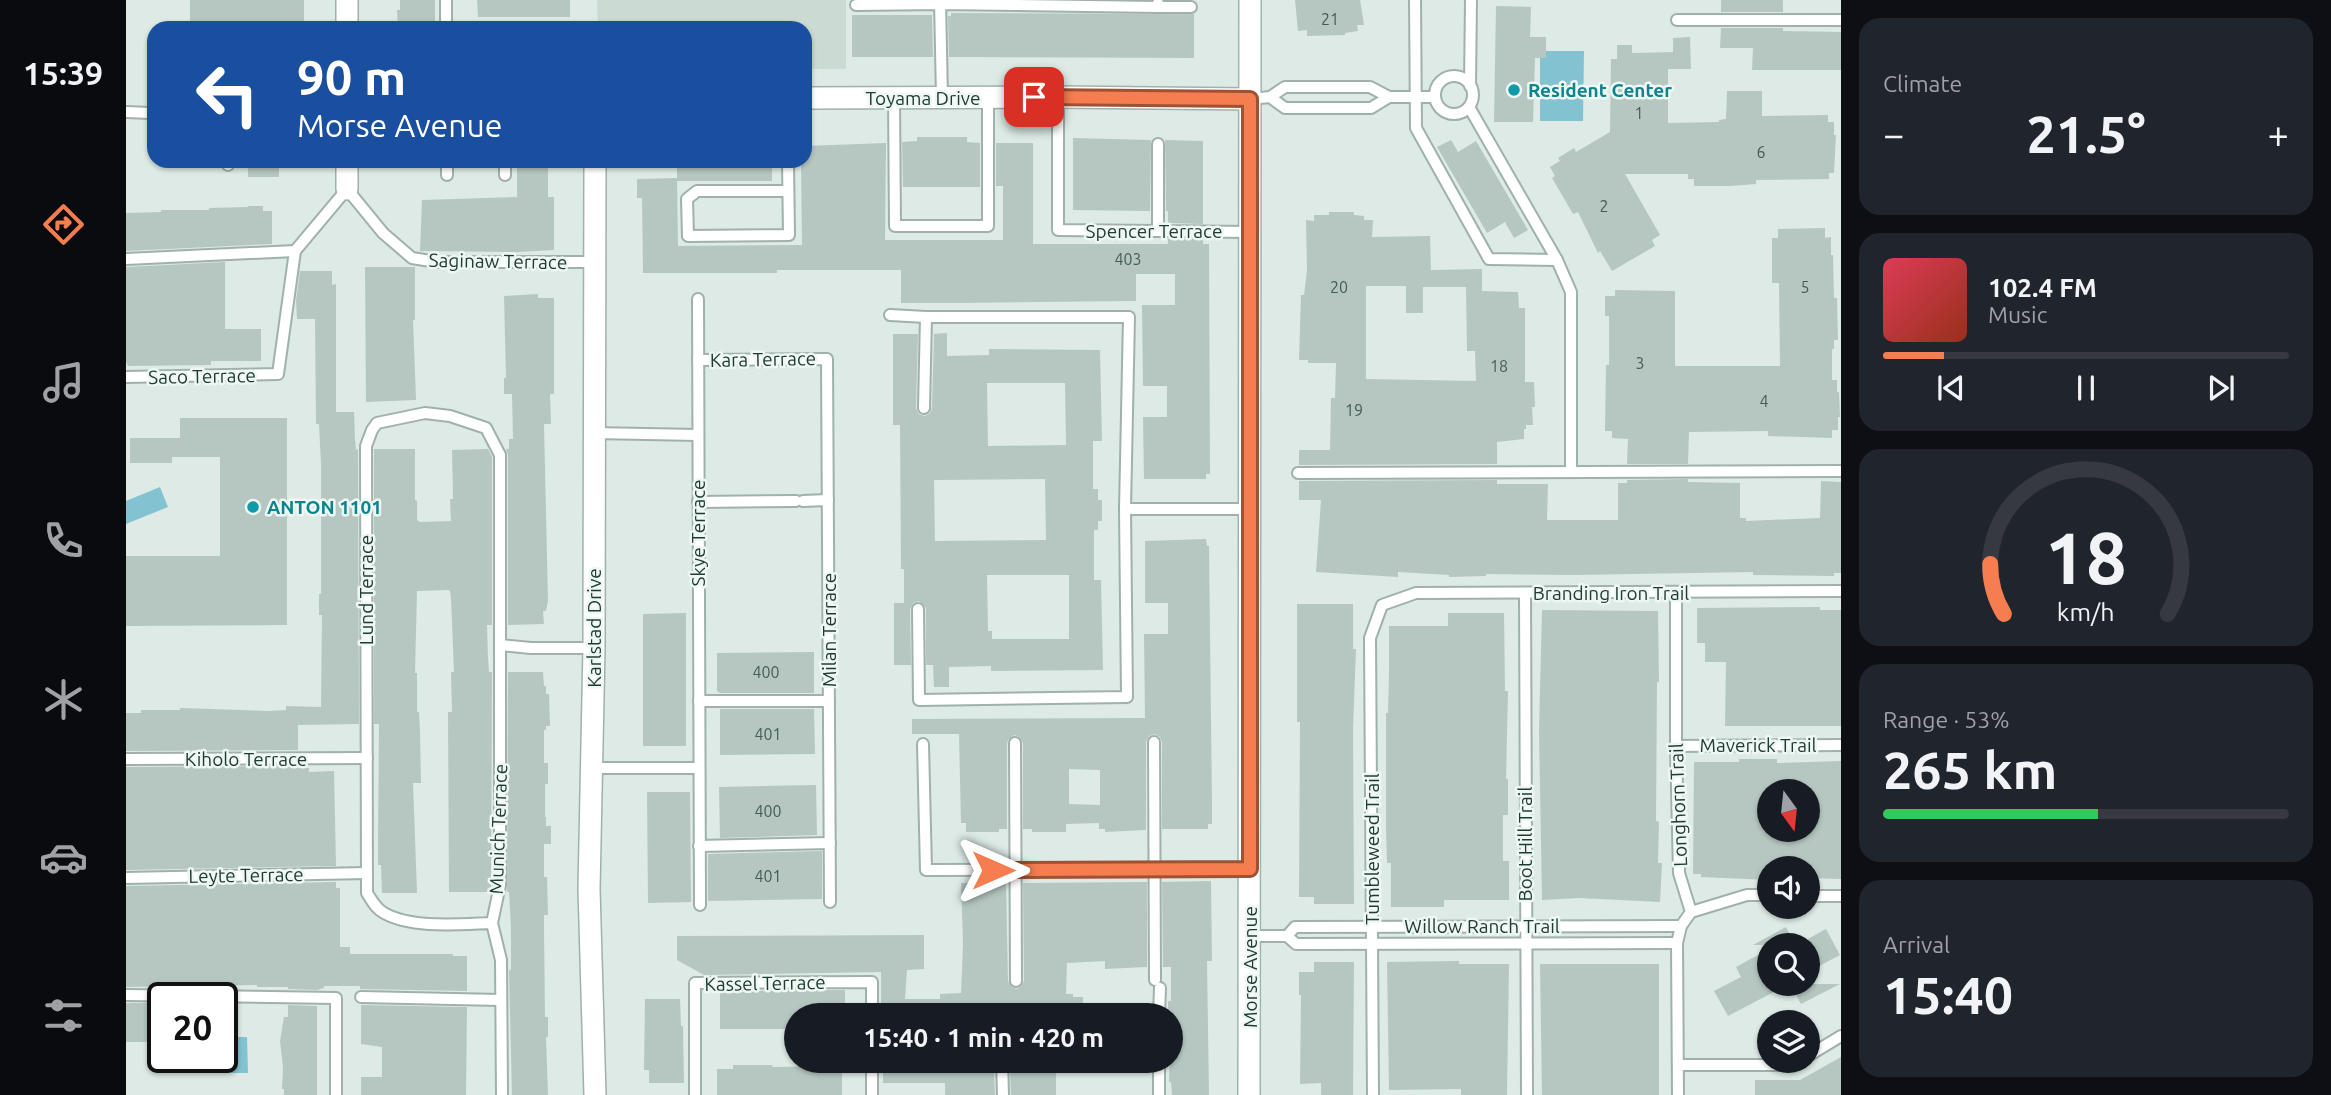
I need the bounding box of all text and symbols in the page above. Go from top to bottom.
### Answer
house number: 21 [1321,10,1339,28]
icon: left [182,49,273,140]
text: 90 m [297,49,406,104]
text: 15:39 [23,55,103,91]
pin [1004,67,1064,127]
text: Climate [1883,71,1962,96]
icon: arrive [1015,78,1053,116]
place label: Resident Center [1528,79,1672,101]
marker: Resident Center [1506,82,1522,98]
street label: Toyama Drive [865,87,981,109]
house number: 1 [1634,104,1644,122]
text: 21.5° [2026,105,2146,163]
text: Morse Avenue [297,107,502,143]
text: − [1883,113,1904,155]
text: + [2268,113,2289,155]
house number: 6 [1756,143,1766,161]
house number: 2 [1599,197,1609,215]
icon: directions [39,200,88,249]
street label: Spencer Terrace [1086,220,1222,242]
street label: Saginaw Terrace [429,249,567,273]
house number: 403 [1114,250,1142,268]
text: 102.4 FM [1988,273,2097,302]
house number: 20 [1330,278,1348,296]
house number: 5 [1800,278,1810,296]
text: Music [1988,302,2047,327]
street label: Kara Terrace [710,347,816,371]
house number: 3 [1635,354,1645,372]
house number: 18 [1490,357,1508,375]
icon: music [39,358,88,407]
street label: Saco Terrace [148,364,256,388]
icon: previous [1932,369,1970,407]
icon: pause [2067,369,2105,407]
icon: next [2202,369,2240,407]
house number: 4 [1759,392,1769,410]
house number: 19 [1345,401,1363,419]
street label: Skye Terrace [687,479,709,587]
place label: ANTON 1101 [267,496,382,518]
marker: ANTON 1101 [245,499,261,515]
icon: phone [39,516,88,565]
text: 18 [2045,516,2127,598]
street label: Lund Terrace [355,535,377,645]
street label: Karlstad Drive [583,568,605,688]
street label: Milan Terrace [818,573,840,687]
street label: Branding Iron Trail [1533,582,1689,604]
text: km/h [2057,597,2115,625]
house number: 400 [752,663,780,681]
icon: climate [39,675,88,724]
text: Range · 53% [1883,707,2010,732]
house number: 401 [754,725,782,743]
street label: Maverick Trail [1699,734,1817,756]
text: 265 km [1883,741,2057,799]
street label: Longhorn Trail [1665,743,1691,867]
street label: Kiholo Terrace [185,748,307,770]
street label: Munich Terrace [485,763,511,895]
street label: Tumbleweed Trail [1361,773,1383,925]
north arrow [1757,779,1820,842]
map controls [1757,779,1820,1073]
street label: Boot Hill Trail [1514,787,1536,901]
house number: 400 [754,802,782,820]
icon: car [39,833,88,882]
position arrow [956,833,1030,907]
button: sound [1757,856,1820,919]
street label: Leyte Terrace [188,863,304,887]
house number: 401 [754,867,782,885]
street label: Morse Avenue [1239,906,1261,1028]
street label: Willow Ranch Trail [1404,915,1560,937]
text: Arrival [1883,932,1950,957]
button: search [1757,933,1820,996]
text: 15:40 [1883,966,2013,1024]
street label: Kassel Terrace [704,971,826,995]
speed limit sign: 20 [147,982,238,1073]
icon: filters [39,991,88,1040]
button: layers [1757,1010,1820,1073]
text: 15:40 · 1 min · 420 m [863,1023,1104,1052]

